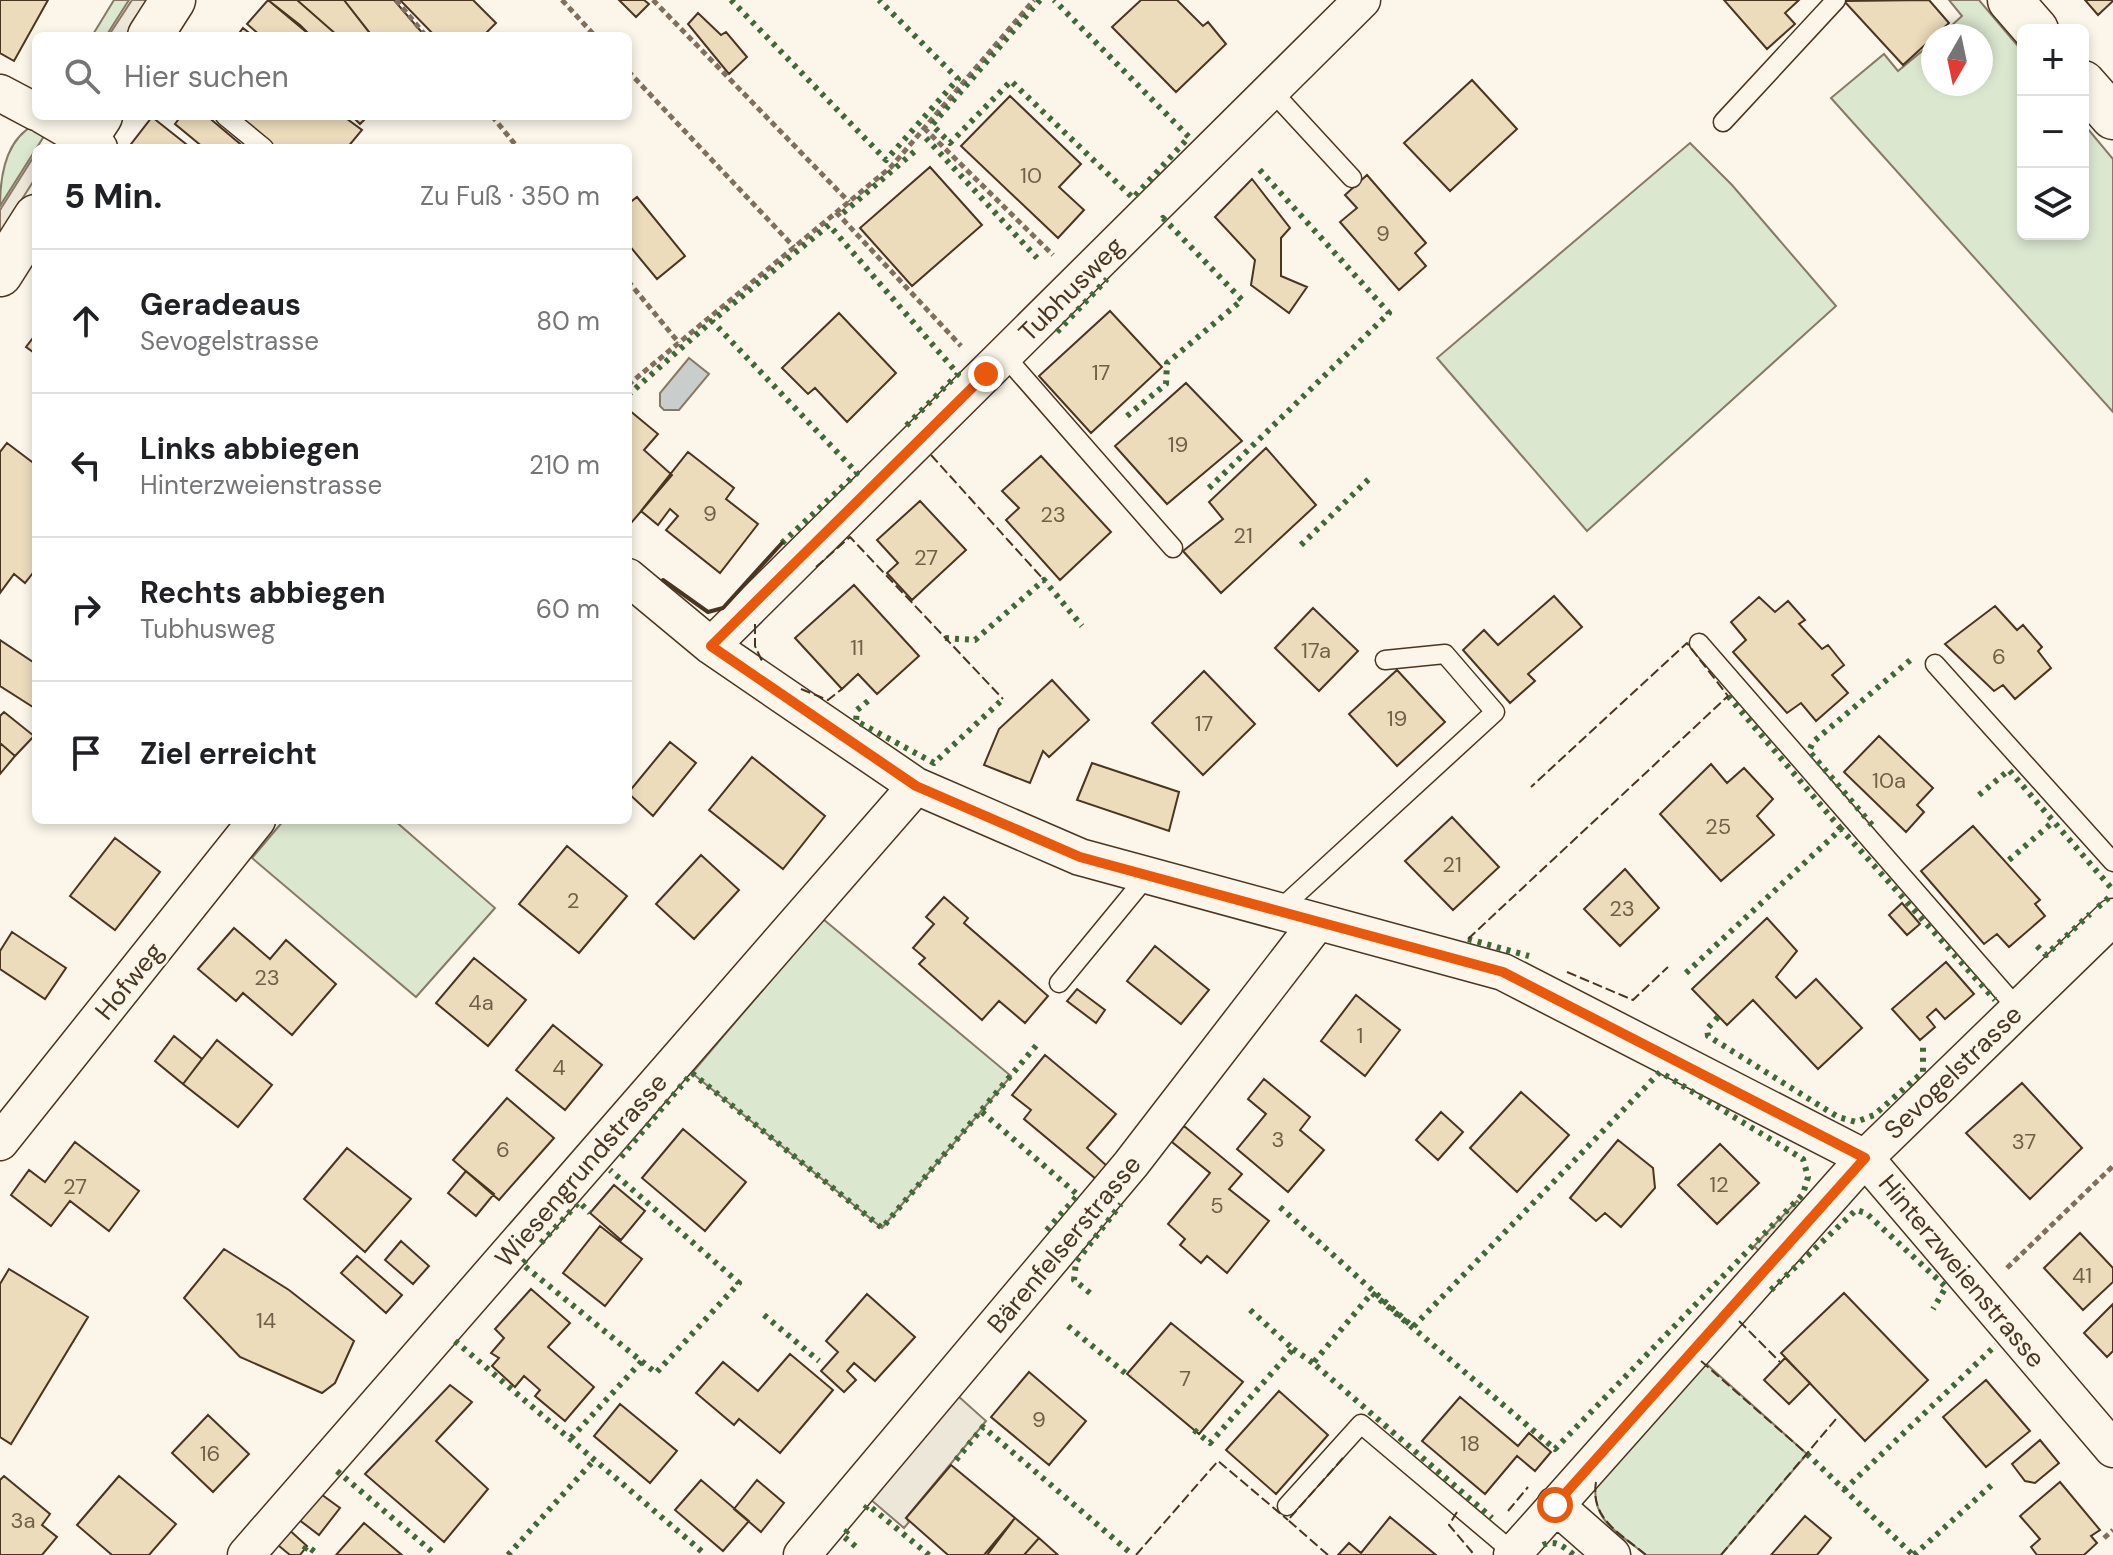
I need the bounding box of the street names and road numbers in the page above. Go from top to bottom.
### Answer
street label: Tubhusweg [1011,229,1131,349]
street label: Hofweg [87,935,171,1027]
street label: Sevogelstrasse [1877,998,2029,1146]
street label: Wiesengrundstrasse [487,1066,675,1274]
street label: Bärenfelserstrasse [980,1148,1148,1340]
street label: Hinterzweienstrasse [1871,1167,2053,1375]

